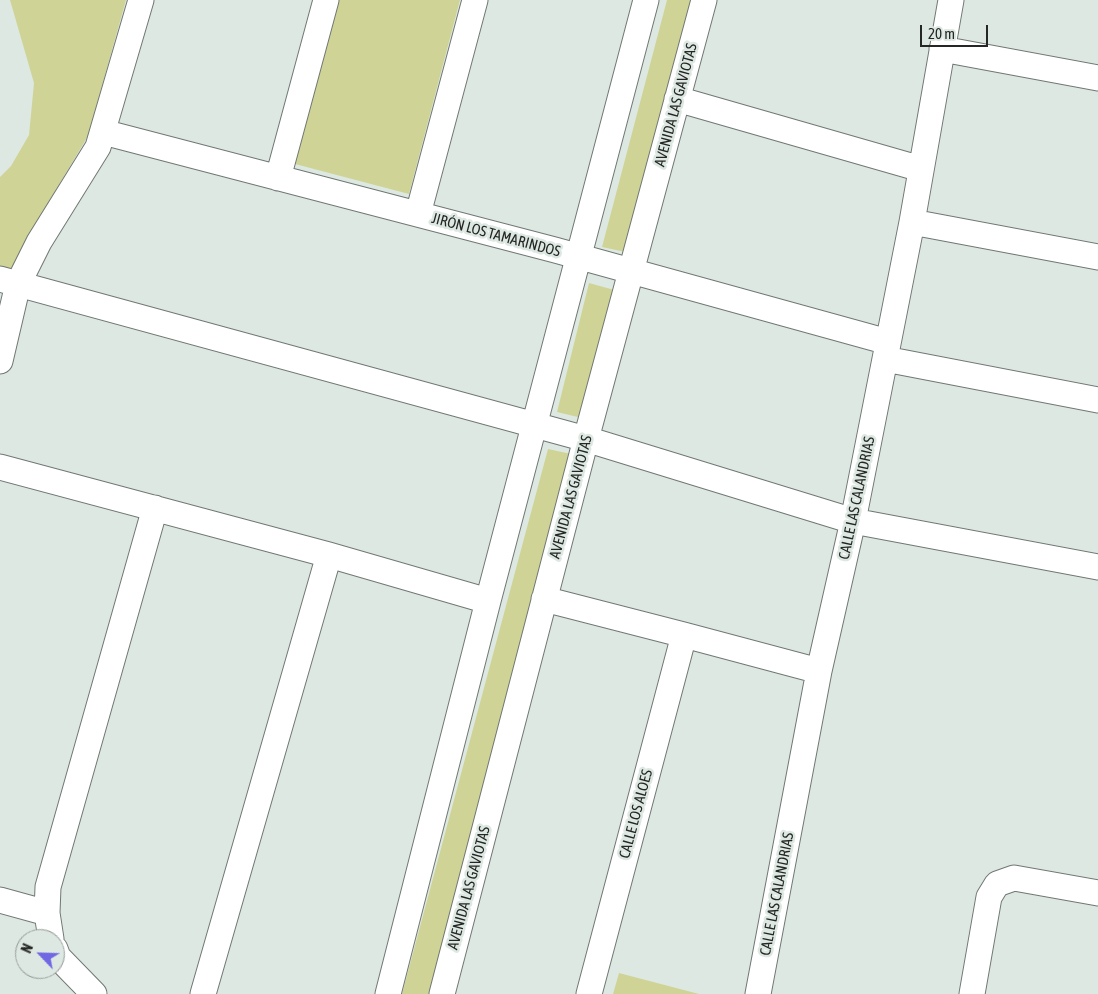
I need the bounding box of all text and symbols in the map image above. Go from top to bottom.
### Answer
scale bar [923,15,990,47]
text: 20 m [928,25,955,42]
street label: AVENIDA LAS GAVIOTAS [651,41,701,169]
street label: JIRÓN LOS TAMARINDOS [430,209,562,261]
street label: AVENIDA LAS GAVIOTAS [546,433,596,561]
street label: CALLE LAS CALANDRIAS [835,435,879,561]
street label: CALLE LOS ALOES [616,768,656,860]
street label: AVENIDA LAS GAVIOTAS [444,824,494,952]
street label: CALLE LAS CALANDRIAS [756,831,798,957]
north arrow [15,929,65,979]
text: N [18,941,36,955]

